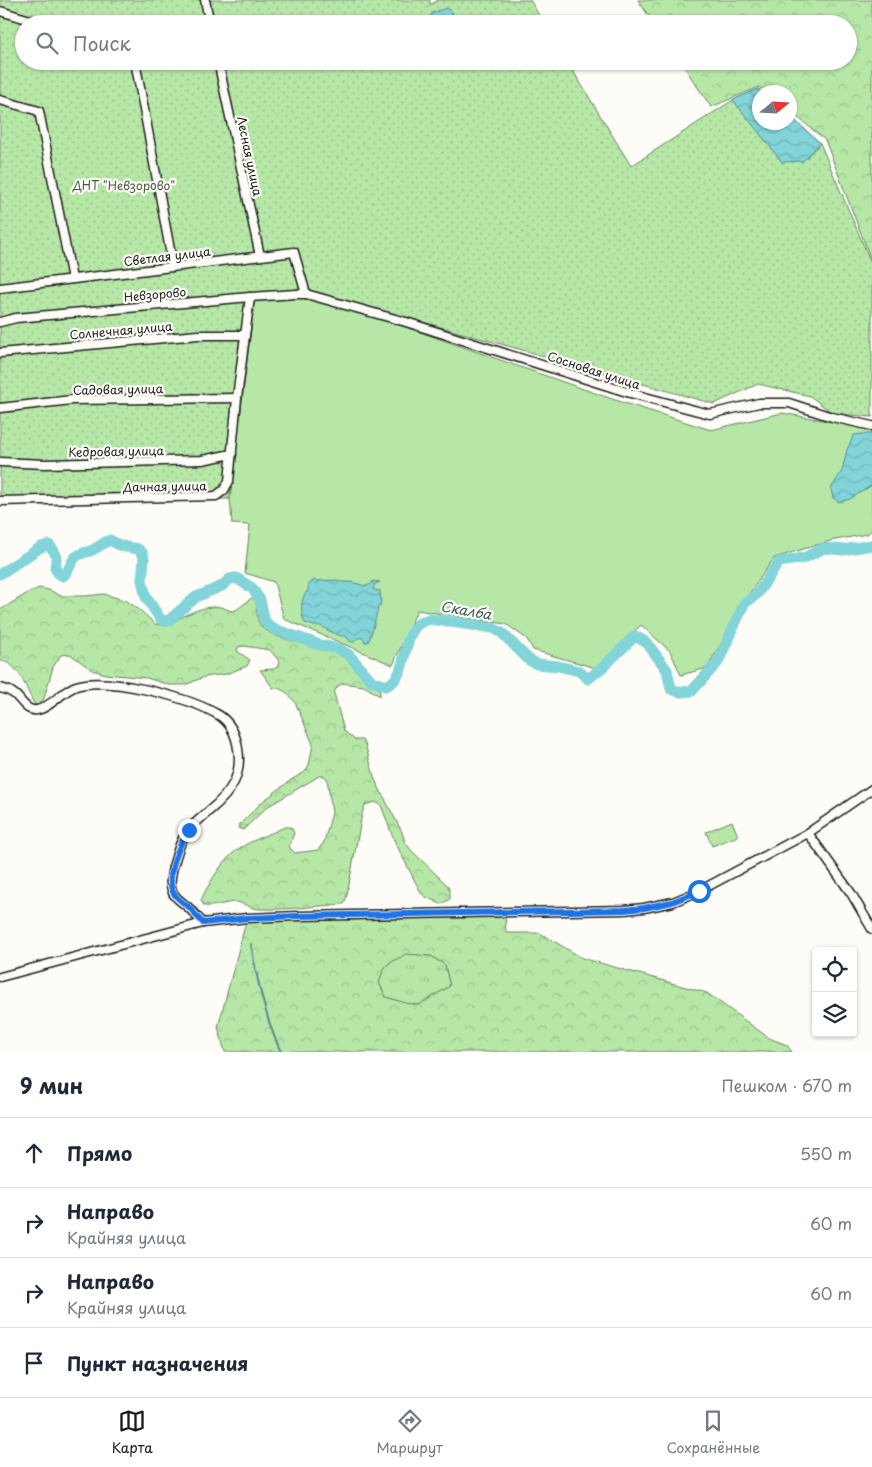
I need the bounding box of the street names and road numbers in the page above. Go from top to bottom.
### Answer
street label: Лесная улица [233,114,267,198]
street label: Светлая улица [122,242,212,270]
street label: Невзорово [123,282,187,306]
street label: Солнечная улица [69,316,174,343]
street label: Сосновая улица [545,347,643,394]
street label: Садовая улица [73,379,164,399]
street label: Кедровая улица [68,441,164,461]
street label: Дачная улица [122,476,207,496]

